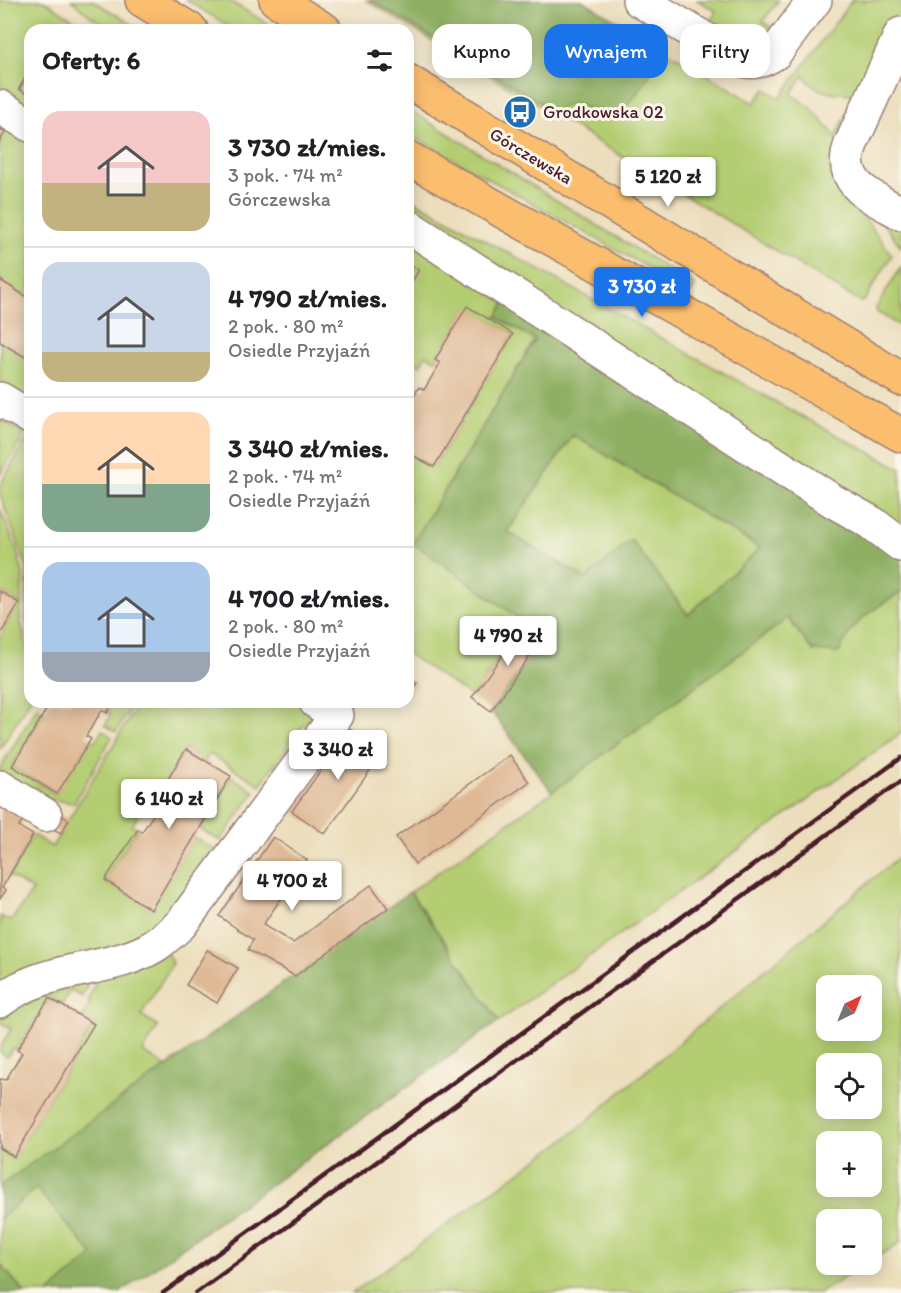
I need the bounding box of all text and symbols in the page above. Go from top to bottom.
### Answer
chip: Kupno [432,24,532,78]
chip: Wynajem [544,24,668,78]
chip: Filtry [680,24,770,78]
text: Oferty: 6 [42,44,140,76]
icon: filters [363,44,396,77]
bus stop icon: Grodkowska 02 [502,94,538,130]
place label: Grodkowska 02 [543,101,664,123]
street label: Górczewska [486,123,576,189]
text: 3 730 zł/mies. [228,131,386,163]
icon: home [90,135,162,207]
pin: 5 120 zł [606,157,730,208]
text: 3 pok. · 74 m² [228,163,343,187]
text: 5 120 zł [635,164,701,188]
text: Górczewska [228,187,331,211]
pin: 3 730 zł [580,267,704,318]
text: 3 730 zł [608,274,676,298]
text: 4 790 zł/mies. [228,282,387,314]
icon: home [90,286,162,358]
text: 2 pok. · 80 m² [228,314,344,338]
text: Osiedle Przyjaźń [228,338,370,362]
text: 3 340 zł/mies. [228,432,389,464]
icon: home [90,436,162,508]
text: 2 pok. · 74 m² [228,464,342,488]
text: Osiedle Przyjaźń [228,488,370,512]
text: 4 700 zł/mies. [228,582,390,614]
icon: home [90,586,162,658]
text: 2 pok. · 80 m² [228,614,344,638]
pin: 4 790 zł [446,616,570,667]
text: 4 790 zł [474,623,542,647]
text: Osiedle Przyjaźń [228,638,370,662]
pin: 3 340 zł [276,730,400,781]
text: 3 340 zł [303,737,373,761]
pin: 6 140 zł [107,779,231,830]
text: 6 140 zł [135,786,203,810]
pin: 4 700 zł [230,861,354,912]
text: 4 700 zł [257,868,327,892]
north arrow [816,975,882,1041]
map controls [816,975,882,1275]
button: locate [816,1053,882,1119]
button: + [816,1131,882,1197]
button: − [816,1209,882,1275]

